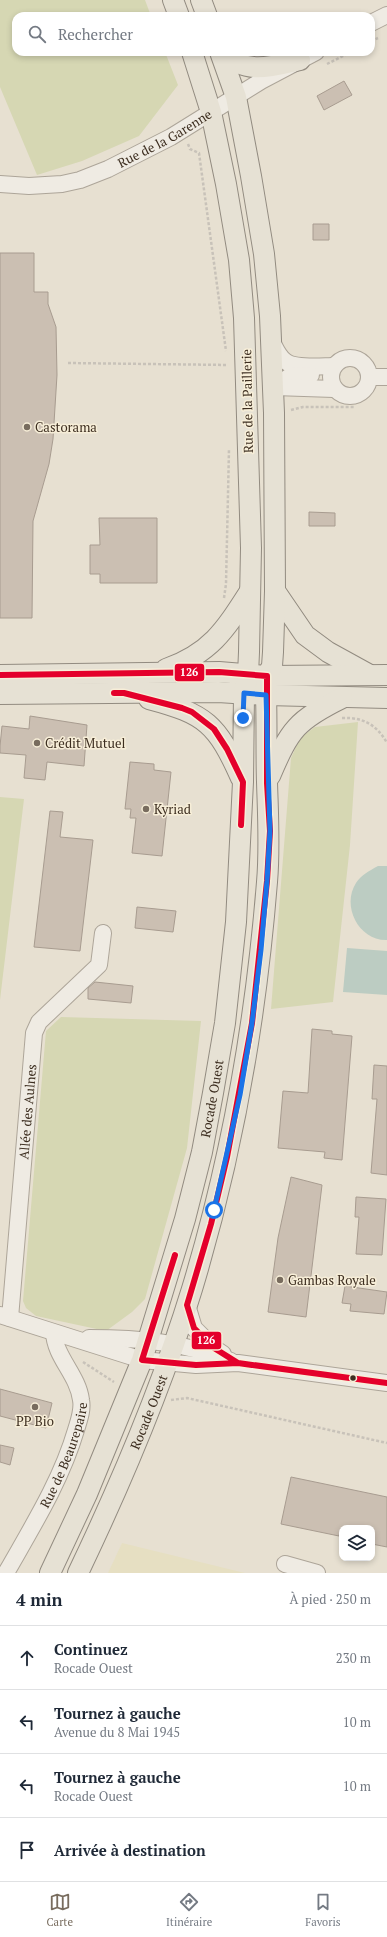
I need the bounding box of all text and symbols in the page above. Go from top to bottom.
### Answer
search box [12,12,375,56]
icon: search [26,23,48,45]
text: Rechercher [58,24,133,44]
street label: Rue de la Garenne [114,105,215,172]
street label: Rue de la Paillerie [237,349,257,453]
place label: Castorama [35,418,97,436]
marker: Castorama [22,422,32,432]
line badge: 126 [174,663,205,682]
text: 126 [180,665,198,679]
route end [234,709,252,727]
place label: Crédit Mutuel [45,734,126,752]
marker: Crédit Mutuel [32,738,42,748]
place label: Kyriad [154,800,191,818]
marker: Kyriad [141,804,151,814]
street label: Rocade Ouest [196,1058,228,1139]
street label: Allée des Aulnes [14,1063,40,1160]
route start [205,1201,223,1219]
place label: Gambas Royale [288,1271,376,1289]
marker: Gambas Royale [275,1275,285,1285]
line badge: 126 [191,1331,222,1350]
text: 126 [197,1333,215,1347]
street label: Rocade Ouest [126,1372,171,1452]
unlabelled marker [348,1373,358,1383]
marker: PP Bio [30,1402,40,1412]
street label: Rue de Beaurepaire [35,1402,91,1511]
place label: PP Bio [16,1412,54,1430]
map controls [339,1525,375,1561]
button: layers [339,1525,375,1561]
text: 4 min [16,1588,63,1611]
text: À pied · 250 m [290,1590,371,1608]
text: Continuez [54,1639,128,1659]
icon: ahead [16,1647,38,1669]
text: 230 m [336,1649,371,1667]
text: Rocade Ouest [54,1659,133,1677]
text: Tournez à gauche [54,1703,181,1723]
icon: left [16,1711,38,1733]
text: 10 m [343,1713,371,1731]
text: Avenue du 8 Mai 1945 [54,1723,180,1741]
text: Tournez à gauche [54,1767,181,1787]
icon: left [16,1775,38,1797]
text: 10 m [343,1777,371,1795]
text: Rocade Ouest [54,1787,133,1805]
icon: arrive [16,1839,38,1861]
text: Arrivée à destination [54,1840,206,1860]
tab: Carte [47,1891,73,1929]
tab: Itinéraire [166,1891,212,1929]
tab: Favoris [305,1891,340,1929]

